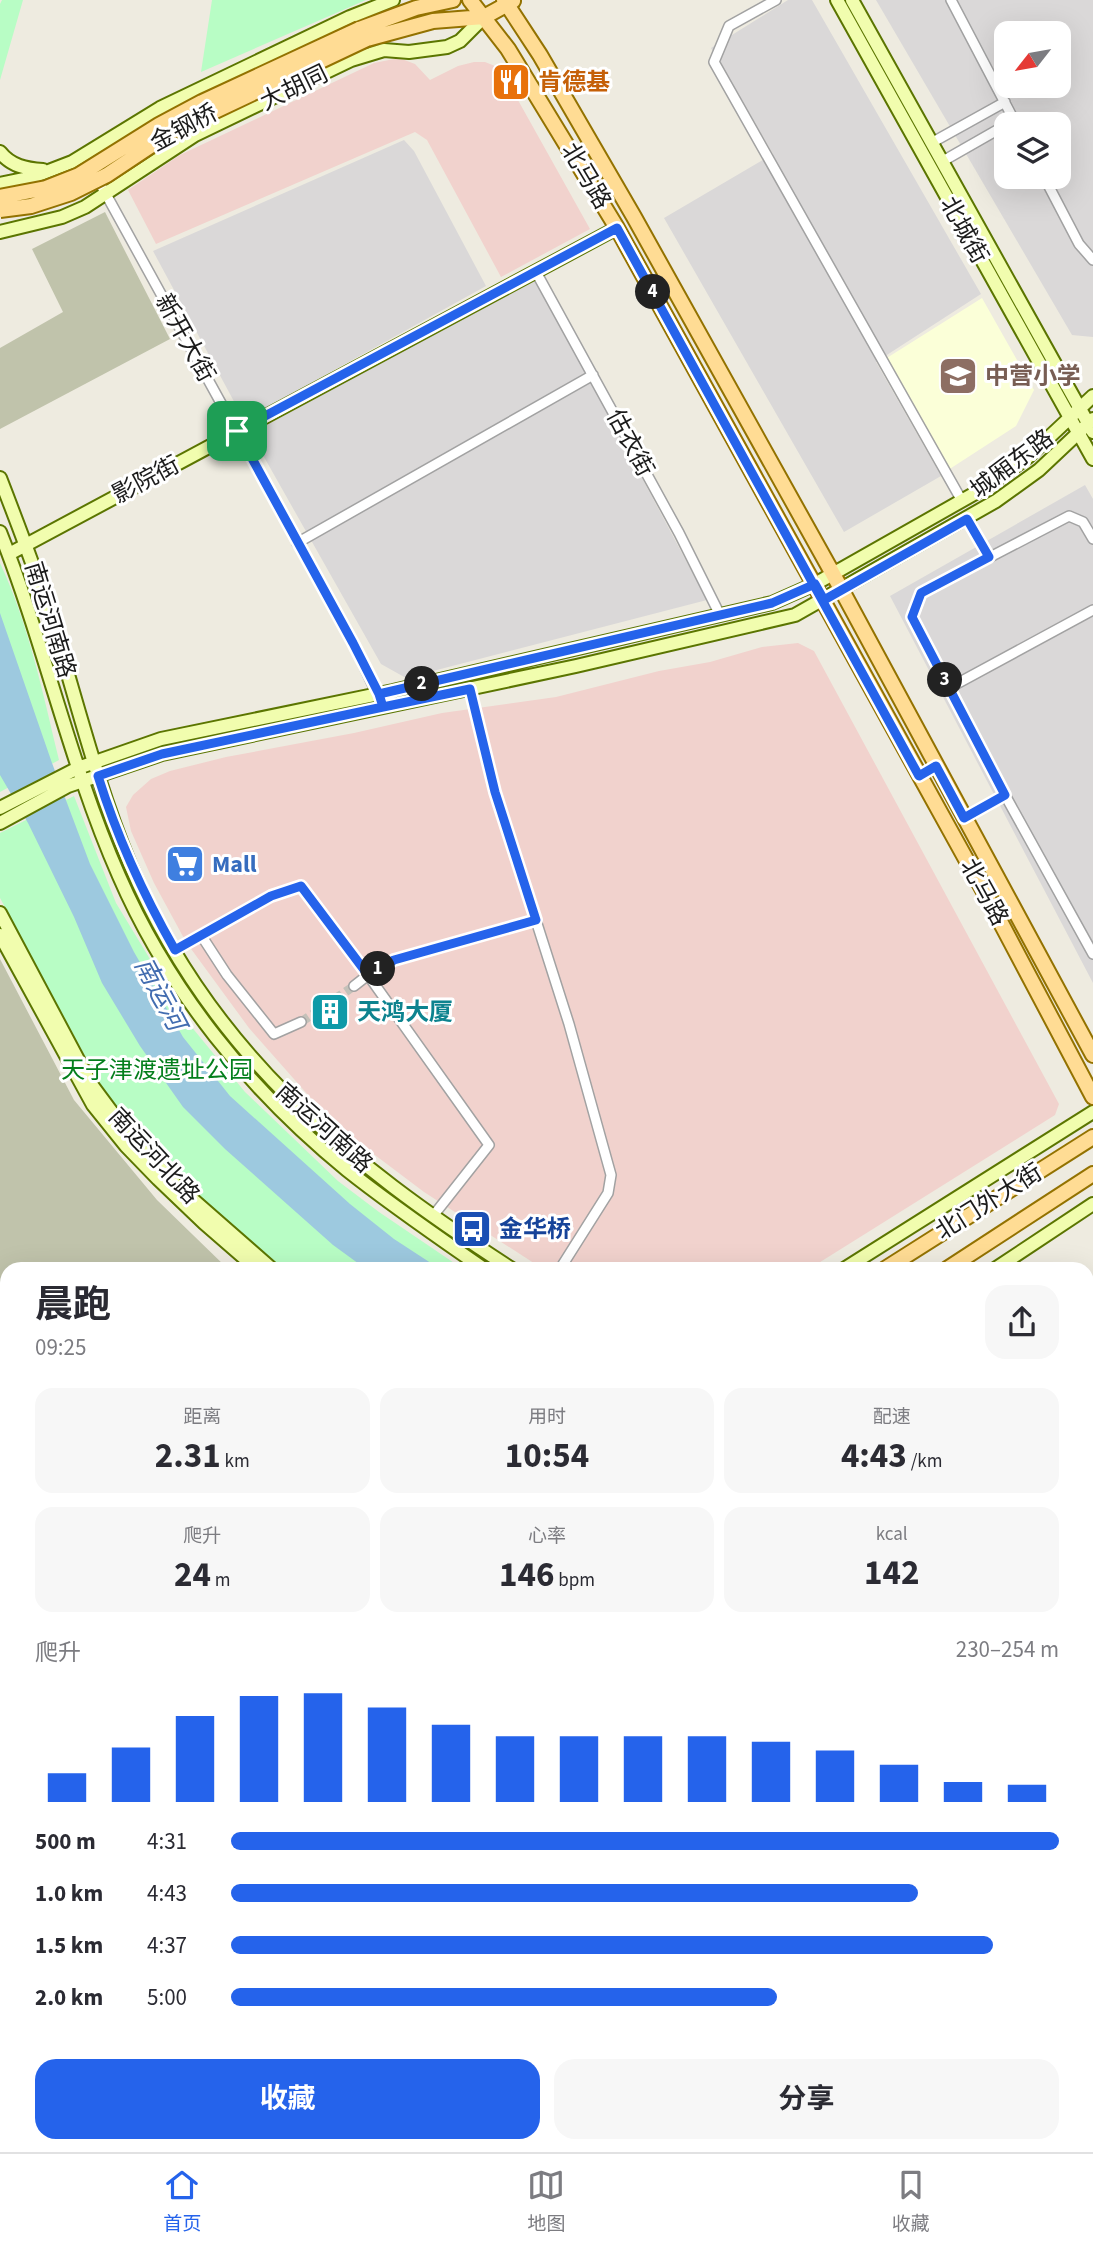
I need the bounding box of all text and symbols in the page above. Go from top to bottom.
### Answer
north arrow [994,21,1071,98]
map controls [994,21,1071,189]
street label: 大胡同 [254,56,334,120]
restaurant icon: 肯德基 [490,61,532,103]
place label: 肯德基 [538,65,610,100]
street label: 金钢桥 [144,96,224,160]
button: layers [994,112,1071,189]
street label: 北马路 [552,136,620,216]
street label: 北城街 [931,190,997,270]
pin: 4 [636,274,670,310]
text: 4 [647,278,658,305]
street label: 新开大街 [146,288,224,388]
school or university icon: 中营小学 [937,355,979,397]
place label: 中营小学 [985,359,1081,394]
pin [207,401,267,461]
street label: 估衣街 [598,403,662,483]
icon: arrive [218,412,256,450]
street label: 城厢东路 [963,421,1061,507]
street label: 影院街 [106,448,186,512]
street label: 南运河南路 [16,558,84,682]
pin: 3 [928,662,962,698]
pin: 2 [404,666,440,702]
text: 3 [939,666,950,693]
text: 2 [416,670,427,697]
supermarket icon: Mall [164,843,206,885]
place label: Mall [212,847,257,882]
street label: 北马路 [951,852,1017,932]
water label: 南运河 [125,951,197,1042]
pin: 1 [360,951,396,986]
text: 1 [372,955,383,982]
building icon: 天鸿大厦 [309,991,351,1033]
place label: 天鸿大厦 [357,995,453,1030]
park label: 天子津渡遗址公园 [61,1053,253,1088]
street label: 南运河南路 [268,1075,380,1181]
street label: 南运河北路 [100,1100,208,1212]
street label: 北门外大街 [929,1155,1049,1249]
bus stop icon: 金华桥 [451,1208,493,1250]
place label: 金华桥 [499,1212,571,1247]
text: 晨跑 [35,1278,111,1332]
button: share [985,1285,1059,1359]
text: 09:25 [35,1331,86,1364]
text: 距离 [183,1404,221,1431]
text: 用时 [528,1404,566,1431]
text: 配速 [873,1404,911,1431]
text: 2.31 [155,1431,221,1481]
text: 10:54 [505,1431,589,1481]
text: 4:43 [841,1431,907,1481]
text: km [221,1448,250,1475]
text: /km [907,1448,942,1475]
text: kcal [876,1521,908,1548]
text: 爬升 [183,1523,221,1550]
text: 心率 [528,1523,566,1550]
text: 142 [864,1548,919,1598]
text: 24 [174,1550,211,1600]
text: 146 [499,1550,554,1600]
text: m [211,1567,231,1594]
text: bpm [554,1567,595,1594]
text: 230–254 m [956,1633,1059,1666]
text: 爬升 [35,1636,81,1669]
text: 500 m [35,1825,96,1858]
text: 4:31 [147,1825,187,1858]
text: 1.0 km [35,1877,103,1910]
text: 4:43 [147,1877,187,1910]
text: 1.5 km [35,1929,103,1962]
text: 4:37 [147,1929,187,1962]
text: 2.0 km [35,1981,103,2014]
text: 5:00 [147,1981,187,2014]
button: 收藏 [35,2059,540,2139]
button: 分享 [554,2059,1059,2139]
tab: 首页 [163,2166,201,2238]
tab: 地图 [527,2166,566,2238]
tab: 收藏 [892,2166,930,2238]

